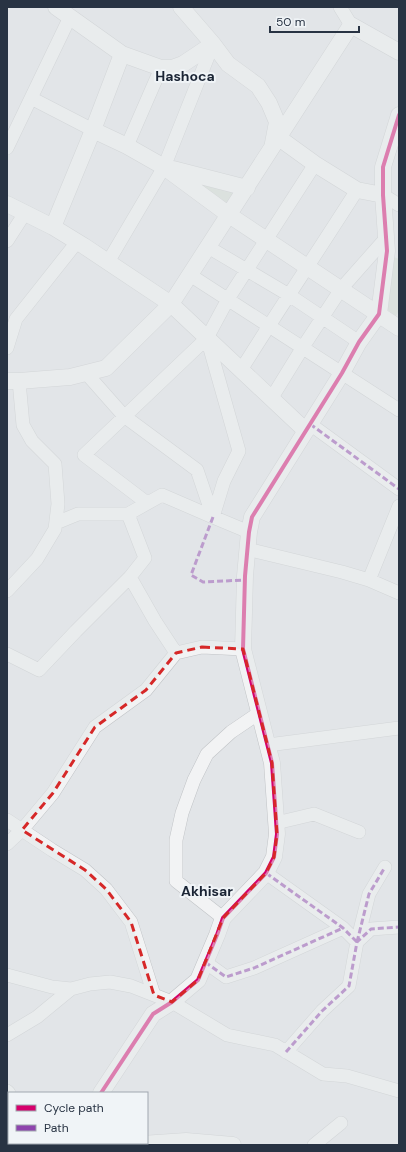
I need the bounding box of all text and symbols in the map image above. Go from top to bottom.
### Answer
scale bar [270,8,359,34]
text: 50 m [276,14,305,30]
district label: Hashoca [155,67,215,85]
district label: Akhisar [181,882,233,900]
legend [8,1092,148,1144]
text: Cycle path [44,1100,104,1116]
text: Path [44,1120,69,1136]

